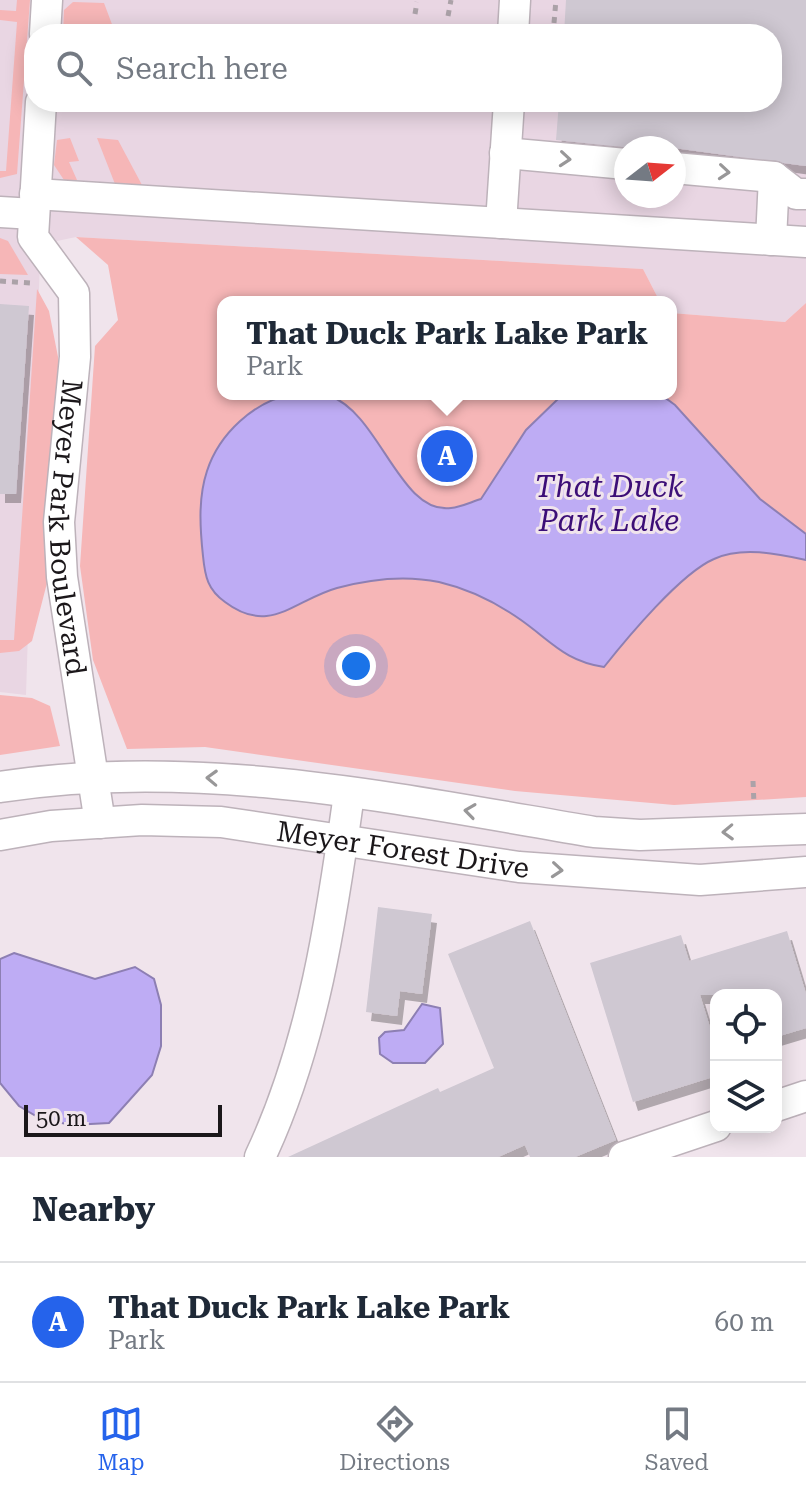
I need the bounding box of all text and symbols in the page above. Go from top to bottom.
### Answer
search box [24,24,782,112]
icon: search [52,46,96,90]
text: Search here [116,51,288,86]
north arrow [614,136,686,208]
one-way arrow [559,150,572,167]
one-way arrow [718,163,731,180]
popup [217,296,677,400]
text: That Duck Park Lake Park [246,316,648,351]
text: Park [246,351,303,381]
street label: Meyer Park Boulevard [42,378,93,678]
pin: A [421,426,473,486]
water label: That Duck Park Lake [534,469,684,538]
your location [336,646,376,686]
one-way arrow [205,769,218,786]
one-way arrow [463,803,477,820]
street label: Meyer Forest Drive [274,814,530,884]
one-way arrow [721,823,734,840]
one-way arrow [551,861,564,878]
map controls [710,989,782,1133]
button: locate [710,989,782,1061]
button: layers [710,1061,782,1133]
scale bar [24,1101,222,1137]
text: 50 m [36,1106,86,1131]
text: Nearby [32,1189,155,1229]
text: That Duck Park Lake Park [108,1290,510,1325]
text: A [49,1307,67,1337]
text: 60 m [715,1307,774,1337]
text: Park [108,1325,165,1355]
tab: Map [97,1402,144,1475]
tab: Directions [339,1402,450,1475]
tab: Saved [645,1402,709,1475]

